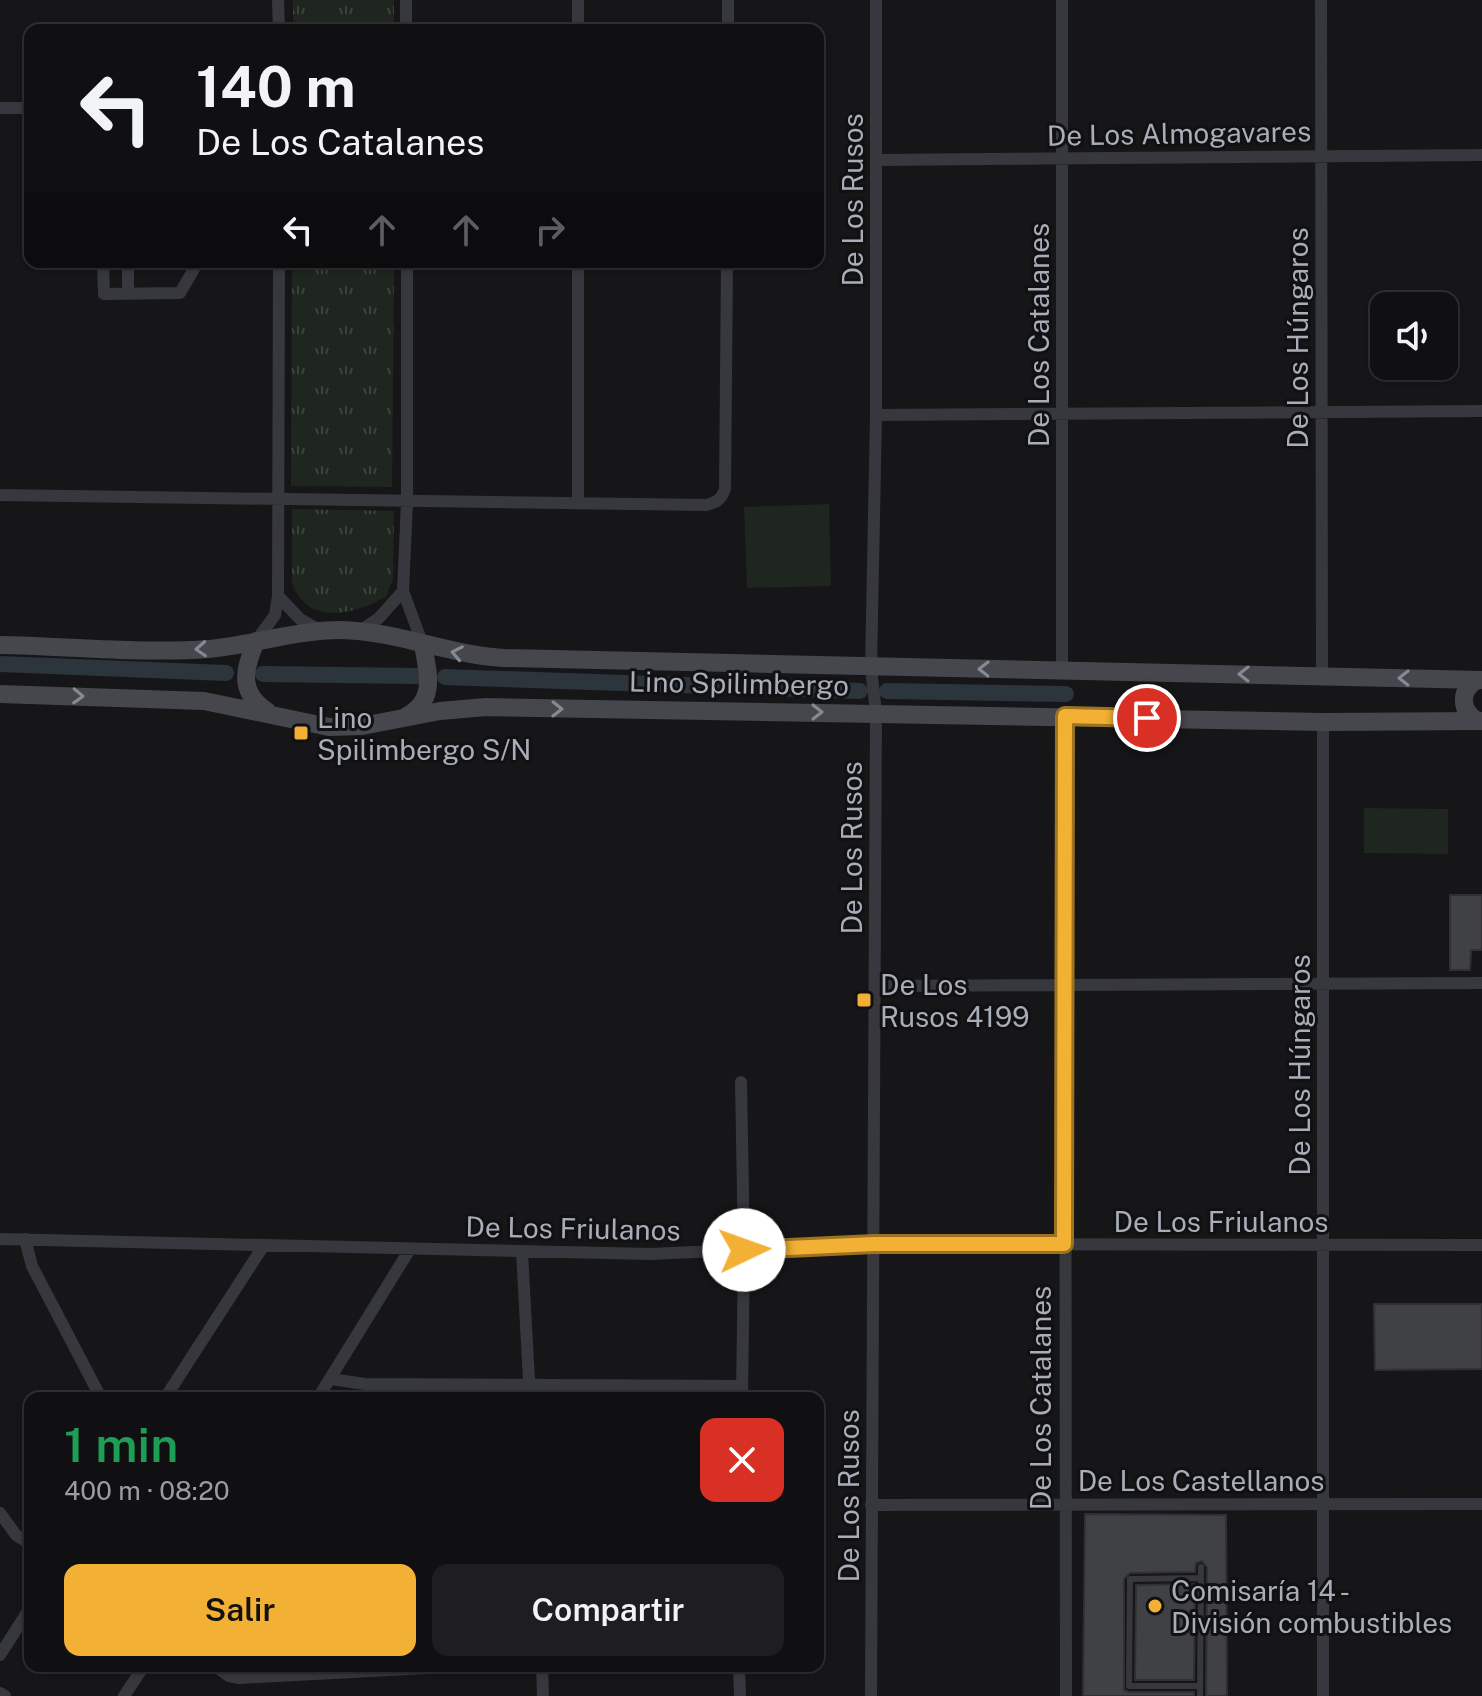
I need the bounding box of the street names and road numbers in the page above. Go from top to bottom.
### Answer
street label: De Los Rusos [836,113,869,287]
street label: De Los Almogavares [1047,114,1311,152]
street label: De Los Catalanes [1022,223,1055,447]
street label: De Los Húngaros [1281,227,1314,449]
street label: Lino Spilimbergo [629,665,849,701]
street label: De Los Rusos [835,761,868,935]
street label: De Los Húngaros [1283,954,1316,1176]
street label: De Los Friulanos [1114,1205,1328,1238]
street label: De Los Friulanos [465,1210,681,1246]
street label: De Los Catalanes [1024,1286,1057,1510]
street label: De Los Rusos [832,1409,865,1583]
street label: De Los Castellanos [1078,1464,1324,1497]

